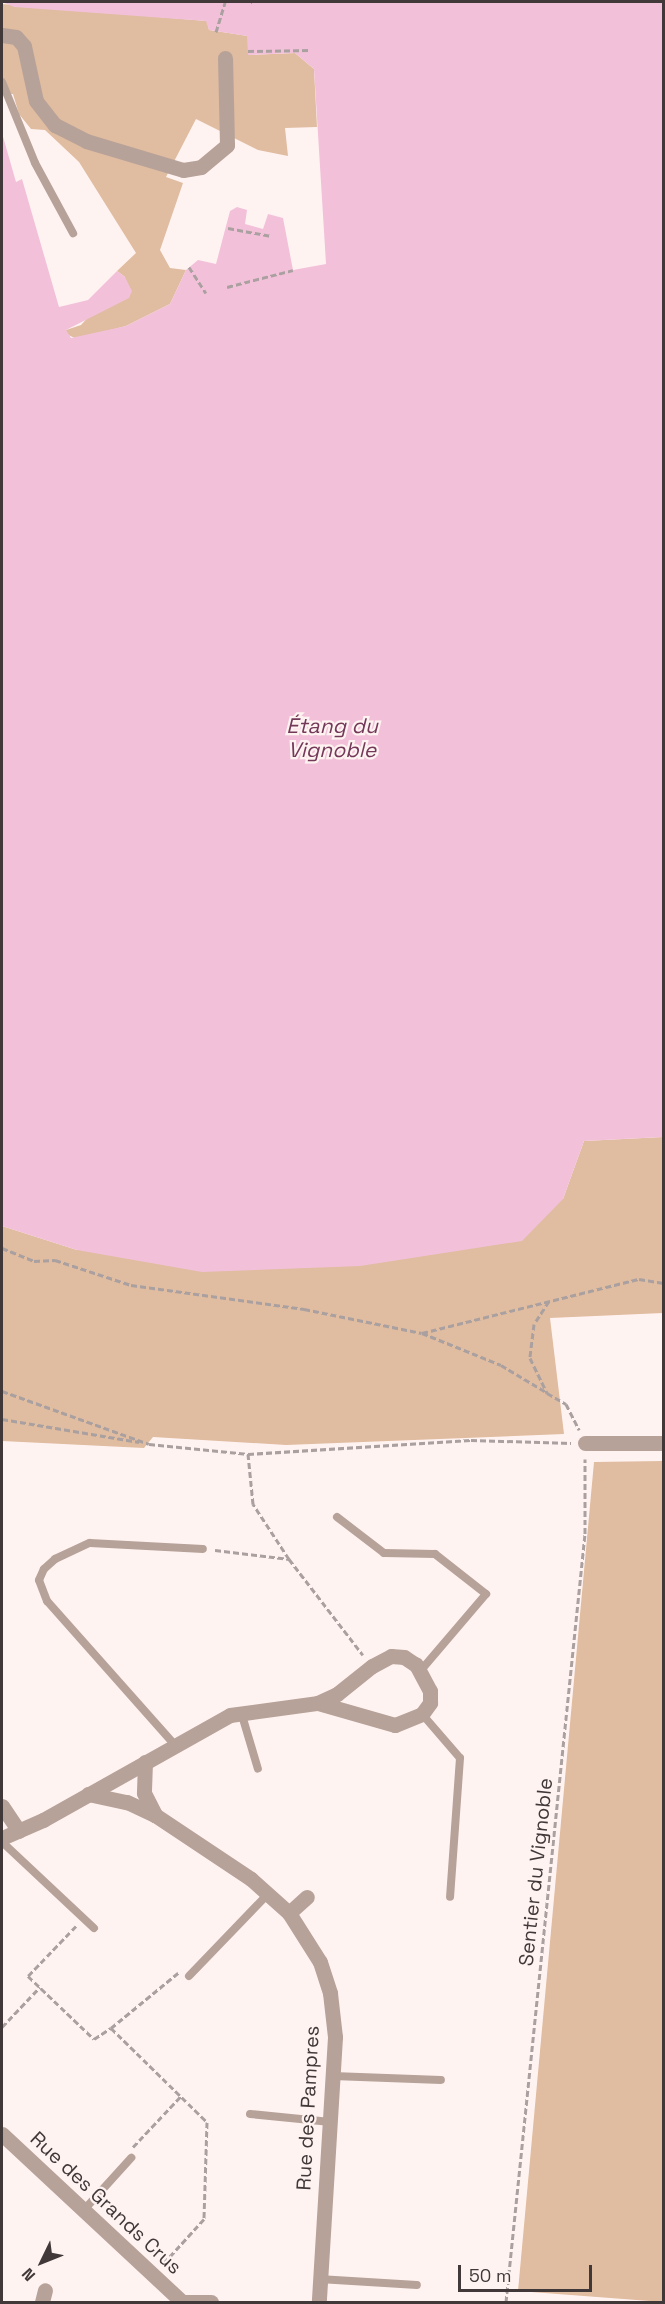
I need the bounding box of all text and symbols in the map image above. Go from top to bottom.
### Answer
water label: Étang du Vignoble [286,713,378,763]
street label: Sentier du Vignoble [514,1777,558,1967]
street label: Rue des Pampres [292,2025,324,2191]
street label: Rue des Grands Crus [25,2127,187,2279]
north arrow [12,2232,72,2292]
scale bar [461,2253,594,2291]
text: N [17,2264,40,2286]
text: 50 m [469,2264,511,2287]

